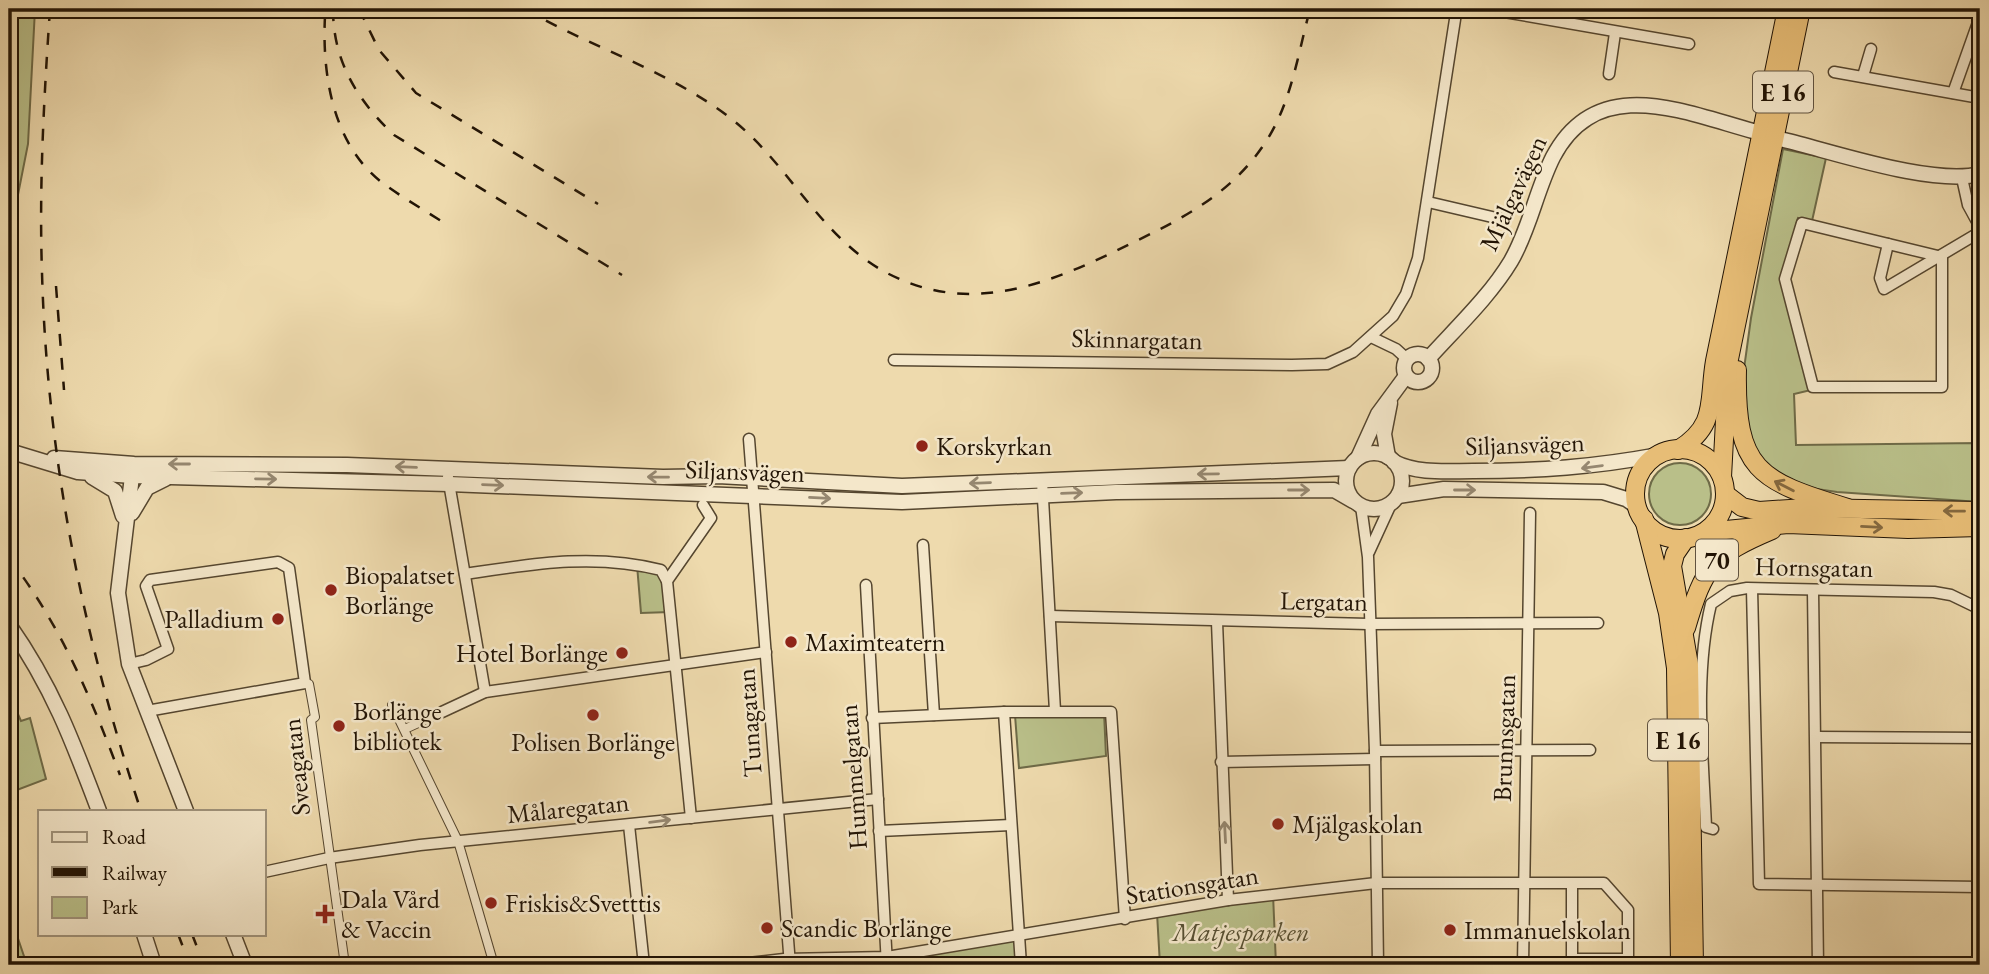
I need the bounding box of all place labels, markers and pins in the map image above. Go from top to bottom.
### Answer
place label: Korskyrkan [936,429,1052,463]
marker: Korskyrkan [914,438,930,454]
place label: Biopalatset Borlänge [345,558,454,622]
marker: Biopalatset Borlänge [323,582,339,598]
place label: Palladium [164,602,264,636]
marker: Palladium [270,611,286,627]
place label: Maximteatern [805,625,946,659]
marker: Maximteatern [783,634,799,650]
place label: Hotel Borlänge [456,636,608,670]
marker: Hotel Borlänge [614,645,630,661]
place label: Borlänge bibliotek [353,694,443,758]
marker: Polisen Borlänge [585,707,601,723]
marker: Borlänge bibliotek [331,718,347,734]
place label: Polisen Borlänge [511,725,675,759]
place label: Mjälgaskolan [1292,807,1423,841]
marker: Mjälgaskolan [1270,816,1286,832]
place label: Dala Vård & Vaccin [341,882,441,946]
place label: Friskis&Svetttis [505,886,661,920]
marker: Friskis&Svetttis [483,895,499,911]
marker: Dala Vård & Vaccin [315,904,335,924]
place label: Scandic Borlänge [781,911,951,945]
place label: Immanuelskolan [1464,913,1631,947]
marker: Scandic Borlänge [759,920,775,936]
marker: Immanuelskolan [1442,922,1458,938]

